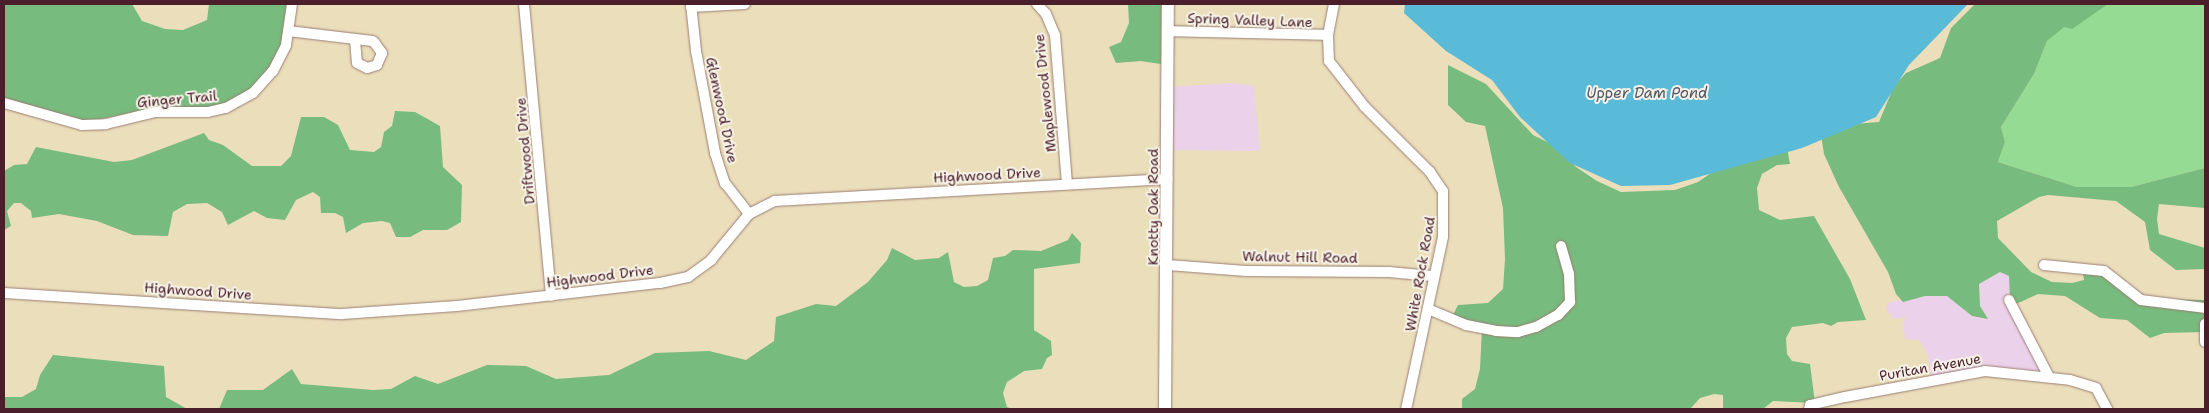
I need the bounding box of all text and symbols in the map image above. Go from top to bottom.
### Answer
street label: Spring Valley Lane [1187,9,1313,31]
street label: Maplewood Drive [1030,33,1060,153]
street label: Glenwood Drive [703,56,741,164]
water label: Upper Dam Pond [1586,85,1708,103]
street label: Ginger Trail [136,87,218,111]
street label: Driftwood Drive [512,97,538,205]
street label: Knotty Oak Road [1145,149,1161,265]
street label: Highwood Drive [933,164,1041,186]
street label: White Rock Road [1402,215,1438,333]
street label: Walnut Hill Road [1242,248,1358,266]
street label: Highwood Drive [545,261,655,291]
street label: Highwood Drive [144,279,252,303]
street label: Puritan Avenue [1878,350,1982,384]

